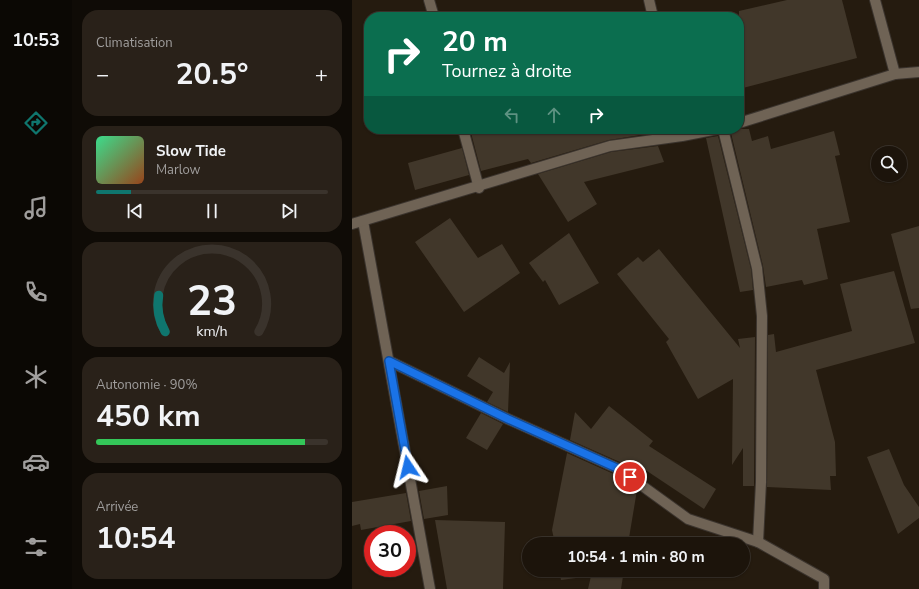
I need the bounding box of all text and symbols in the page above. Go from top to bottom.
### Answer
text: 20 m [442,23,508,61]
text: 10:53 [12,28,60,52]
icon: right [376,28,428,80]
text: Climatisation [96,34,173,52]
text: 20.5° [176,54,248,95]
text: Tournez à droite [442,59,572,83]
text: − [96,60,109,90]
text: + [315,60,328,90]
icon: left [501,104,523,126]
icon: ahead [543,104,565,126]
icon: right [585,104,607,126]
icon: directions [22,109,50,137]
text: Slow Tide [156,141,226,161]
map controls [871,146,907,182]
button: search [871,146,907,182]
text: Marlow [156,161,201,179]
icon: music [22,194,50,222]
icon: previous [124,200,146,222]
icon: pause [201,200,223,222]
icon: next [278,200,300,222]
text: 23 [187,273,237,330]
icon: phone [22,278,50,306]
text: km/h [196,322,228,341]
icon: climate [22,363,50,391]
text: Autonomie · 90% [96,376,198,394]
text: 450 km [96,396,201,437]
position arrow [387,446,429,488]
icon: car [22,448,50,476]
pin [613,460,647,494]
icon: arrive [619,466,641,488]
text: Arrivée [96,498,138,516]
text: 10:54 [96,518,175,559]
speed limit sign: 30 [364,525,416,577]
icon: filters [22,533,50,561]
text: 10:54 · 1 min · 80 m [567,547,705,567]

